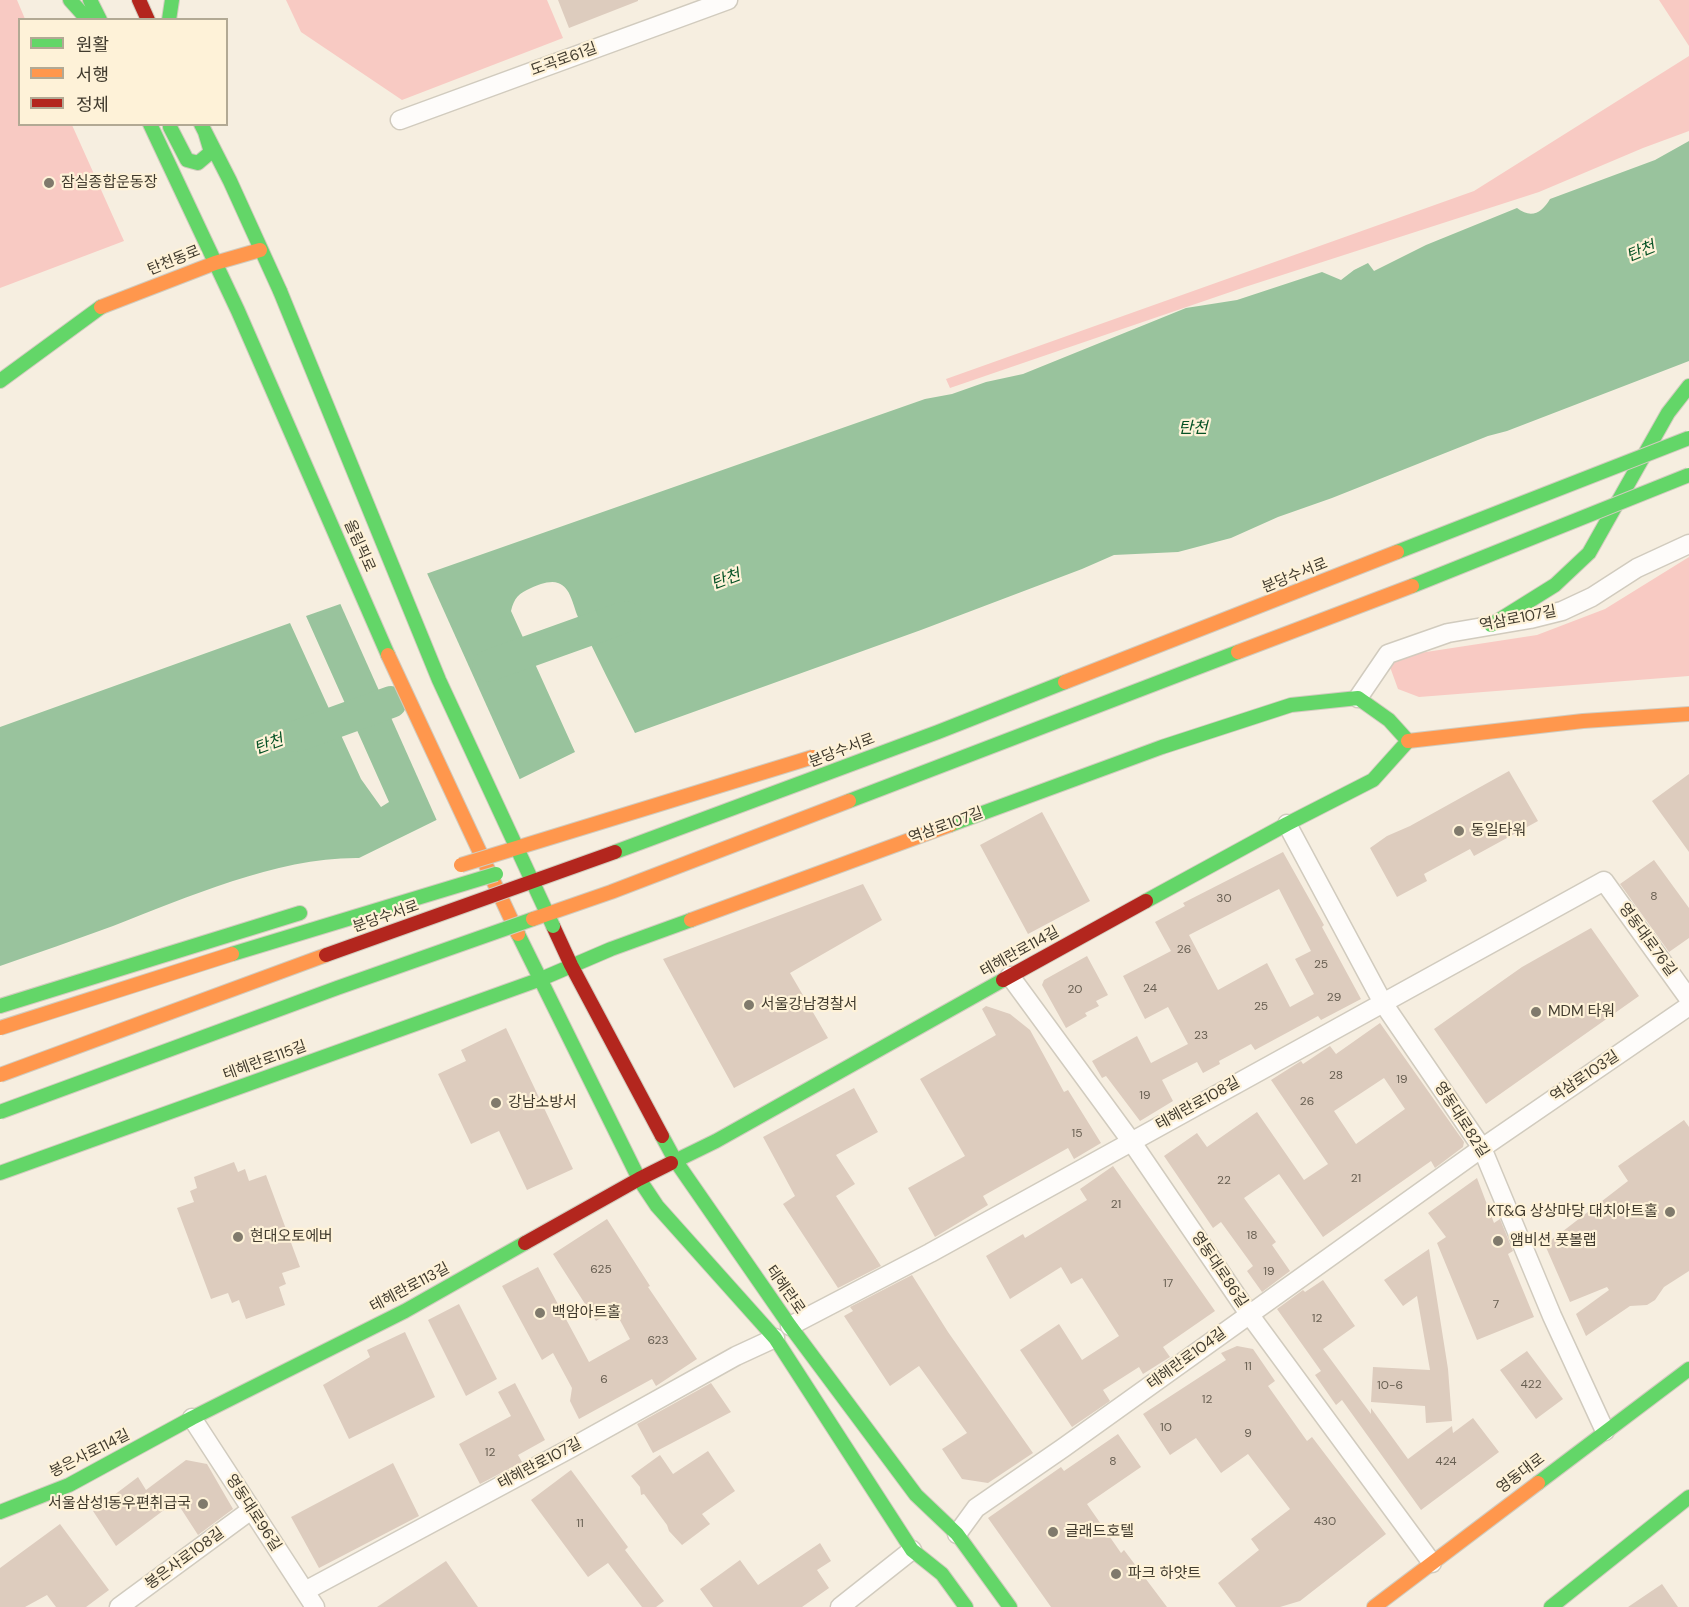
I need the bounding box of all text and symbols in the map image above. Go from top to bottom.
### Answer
legend [18,18,228,126]
text: 원활 [76,33,109,57]
street label: 도곡로61길 [528,40,600,80]
text: 서행 [76,63,109,87]
text: 정체 [76,93,109,117]
place label: 잠실종합운동장 [61,174,158,192]
marker: 잠실종합운동장 [42,176,56,190]
water label: 탄천 [1624,238,1658,266]
street label: 탄천동로 [145,242,203,280]
water label: 탄천 [1178,419,1208,439]
street label: 올림픽로 [340,517,378,575]
street label: 분당수서로 [1260,555,1330,597]
water label: 탄천 [709,566,743,594]
street label: 역삼로107길 [1478,603,1558,635]
street label: 분당수서로 [807,730,877,772]
water label: 탄천 [252,731,286,759]
street label: 역삼로107길 [906,804,986,848]
place label: 동일타워 [1471,822,1526,840]
marker: 동일타워 [1452,824,1466,838]
house number: 8 [1650,890,1658,904]
house number: 30 [1216,892,1232,906]
street label: 분당수서로 [350,897,422,937]
street label: 영동대로76길 [1614,900,1680,980]
street label: 테헤란로114길 [977,923,1063,981]
house number: 26 [1177,943,1191,957]
house number: 25 [1314,958,1328,972]
house number: 24 [1143,982,1157,996]
house number: 20 [1068,983,1082,997]
house number: 29 [1327,991,1341,1005]
place label: 서울강남경찰서 [761,996,858,1014]
marker: 서울강남경찰서 [742,998,756,1012]
house number: 25 [1254,1000,1268,1014]
place label: MDM 타워 [1548,1003,1615,1021]
marker: MDM 타워 [1529,1005,1543,1019]
house number: 23 [1194,1029,1208,1043]
street label: 테헤란로115길 [221,1038,309,1084]
street label: 역삼로103길 [1547,1047,1623,1107]
house number: 28 [1329,1069,1343,1083]
house number: 19 [1396,1073,1408,1087]
street label: 테헤란로108길 [1153,1074,1243,1134]
street label: 영동대로82길 [1430,1079,1492,1161]
house number: 19 [1139,1089,1151,1103]
place label: 강남소방서 [508,1094,577,1112]
house number: 26 [1300,1095,1314,1109]
marker: 강남소방서 [489,1096,503,1110]
house number: 15 [1071,1127,1083,1141]
house number: 21 [1351,1172,1361,1186]
house number: 22 [1217,1174,1231,1188]
house number: 21 [1111,1198,1121,1212]
place label: KT&G 상상마당 대치아트홀 [1487,1203,1658,1221]
marker: KT&G 상상마당 대치아트홀 [1663,1205,1677,1219]
place label: 현대오토에버 [250,1228,333,1246]
street label: 영동대로86길 [1187,1229,1251,1311]
house number: 18 [1246,1229,1258,1243]
marker: 현대오토에버 [231,1230,245,1244]
place label: 앰비션 풋볼랩 [1510,1232,1597,1250]
marker: 앰비션 풋볼랩 [1491,1234,1505,1248]
street label: 테헤란로113길 [367,1260,453,1316]
street label: 테헤란로 [762,1262,808,1318]
house number: 625 [590,1263,612,1277]
house number: 19 [1263,1265,1275,1279]
house number: 17 [1163,1277,1173,1291]
house number: 7 [1493,1298,1499,1312]
place label: 백암아트홀 [552,1304,621,1322]
marker: 백암아트홀 [533,1306,547,1320]
house number: 12 [1312,1312,1322,1326]
street label: 테헤란로104길 [1144,1324,1230,1394]
house number: 623 [647,1334,669,1348]
house number: 11 [1244,1360,1252,1374]
house number: 6 [600,1373,608,1387]
house number: 422 [1520,1378,1542,1392]
house number: 10-6 [1377,1379,1403,1393]
house number: 12 [1202,1393,1212,1407]
house number: 10 [1160,1421,1172,1435]
street label: 봉은사로114길 [47,1426,133,1482]
house number: 9 [1244,1427,1252,1441]
street label: 테헤란로107길 [495,1435,585,1493]
house number: 12 [485,1446,495,1460]
street label: 영동대로 [1494,1450,1548,1498]
house number: 8 [1109,1455,1117,1469]
house number: 424 [1435,1455,1457,1469]
street label: 영동대로96길 [222,1471,284,1555]
place label: 서울삼성1동우편취급국 [48,1495,191,1513]
marker: 서울삼성1동우편취급국 [196,1497,210,1511]
house number: 430 [1314,1515,1336,1529]
house number: 11 [576,1517,584,1531]
place label: 글래드호텔 [1065,1523,1134,1541]
street label: 봉은사로108길 [142,1524,228,1594]
marker: 글래드호텔 [1046,1525,1060,1539]
place label: 파크 하얏트 [1128,1565,1201,1583]
marker: 파크 하얏트 [1109,1567,1123,1581]

